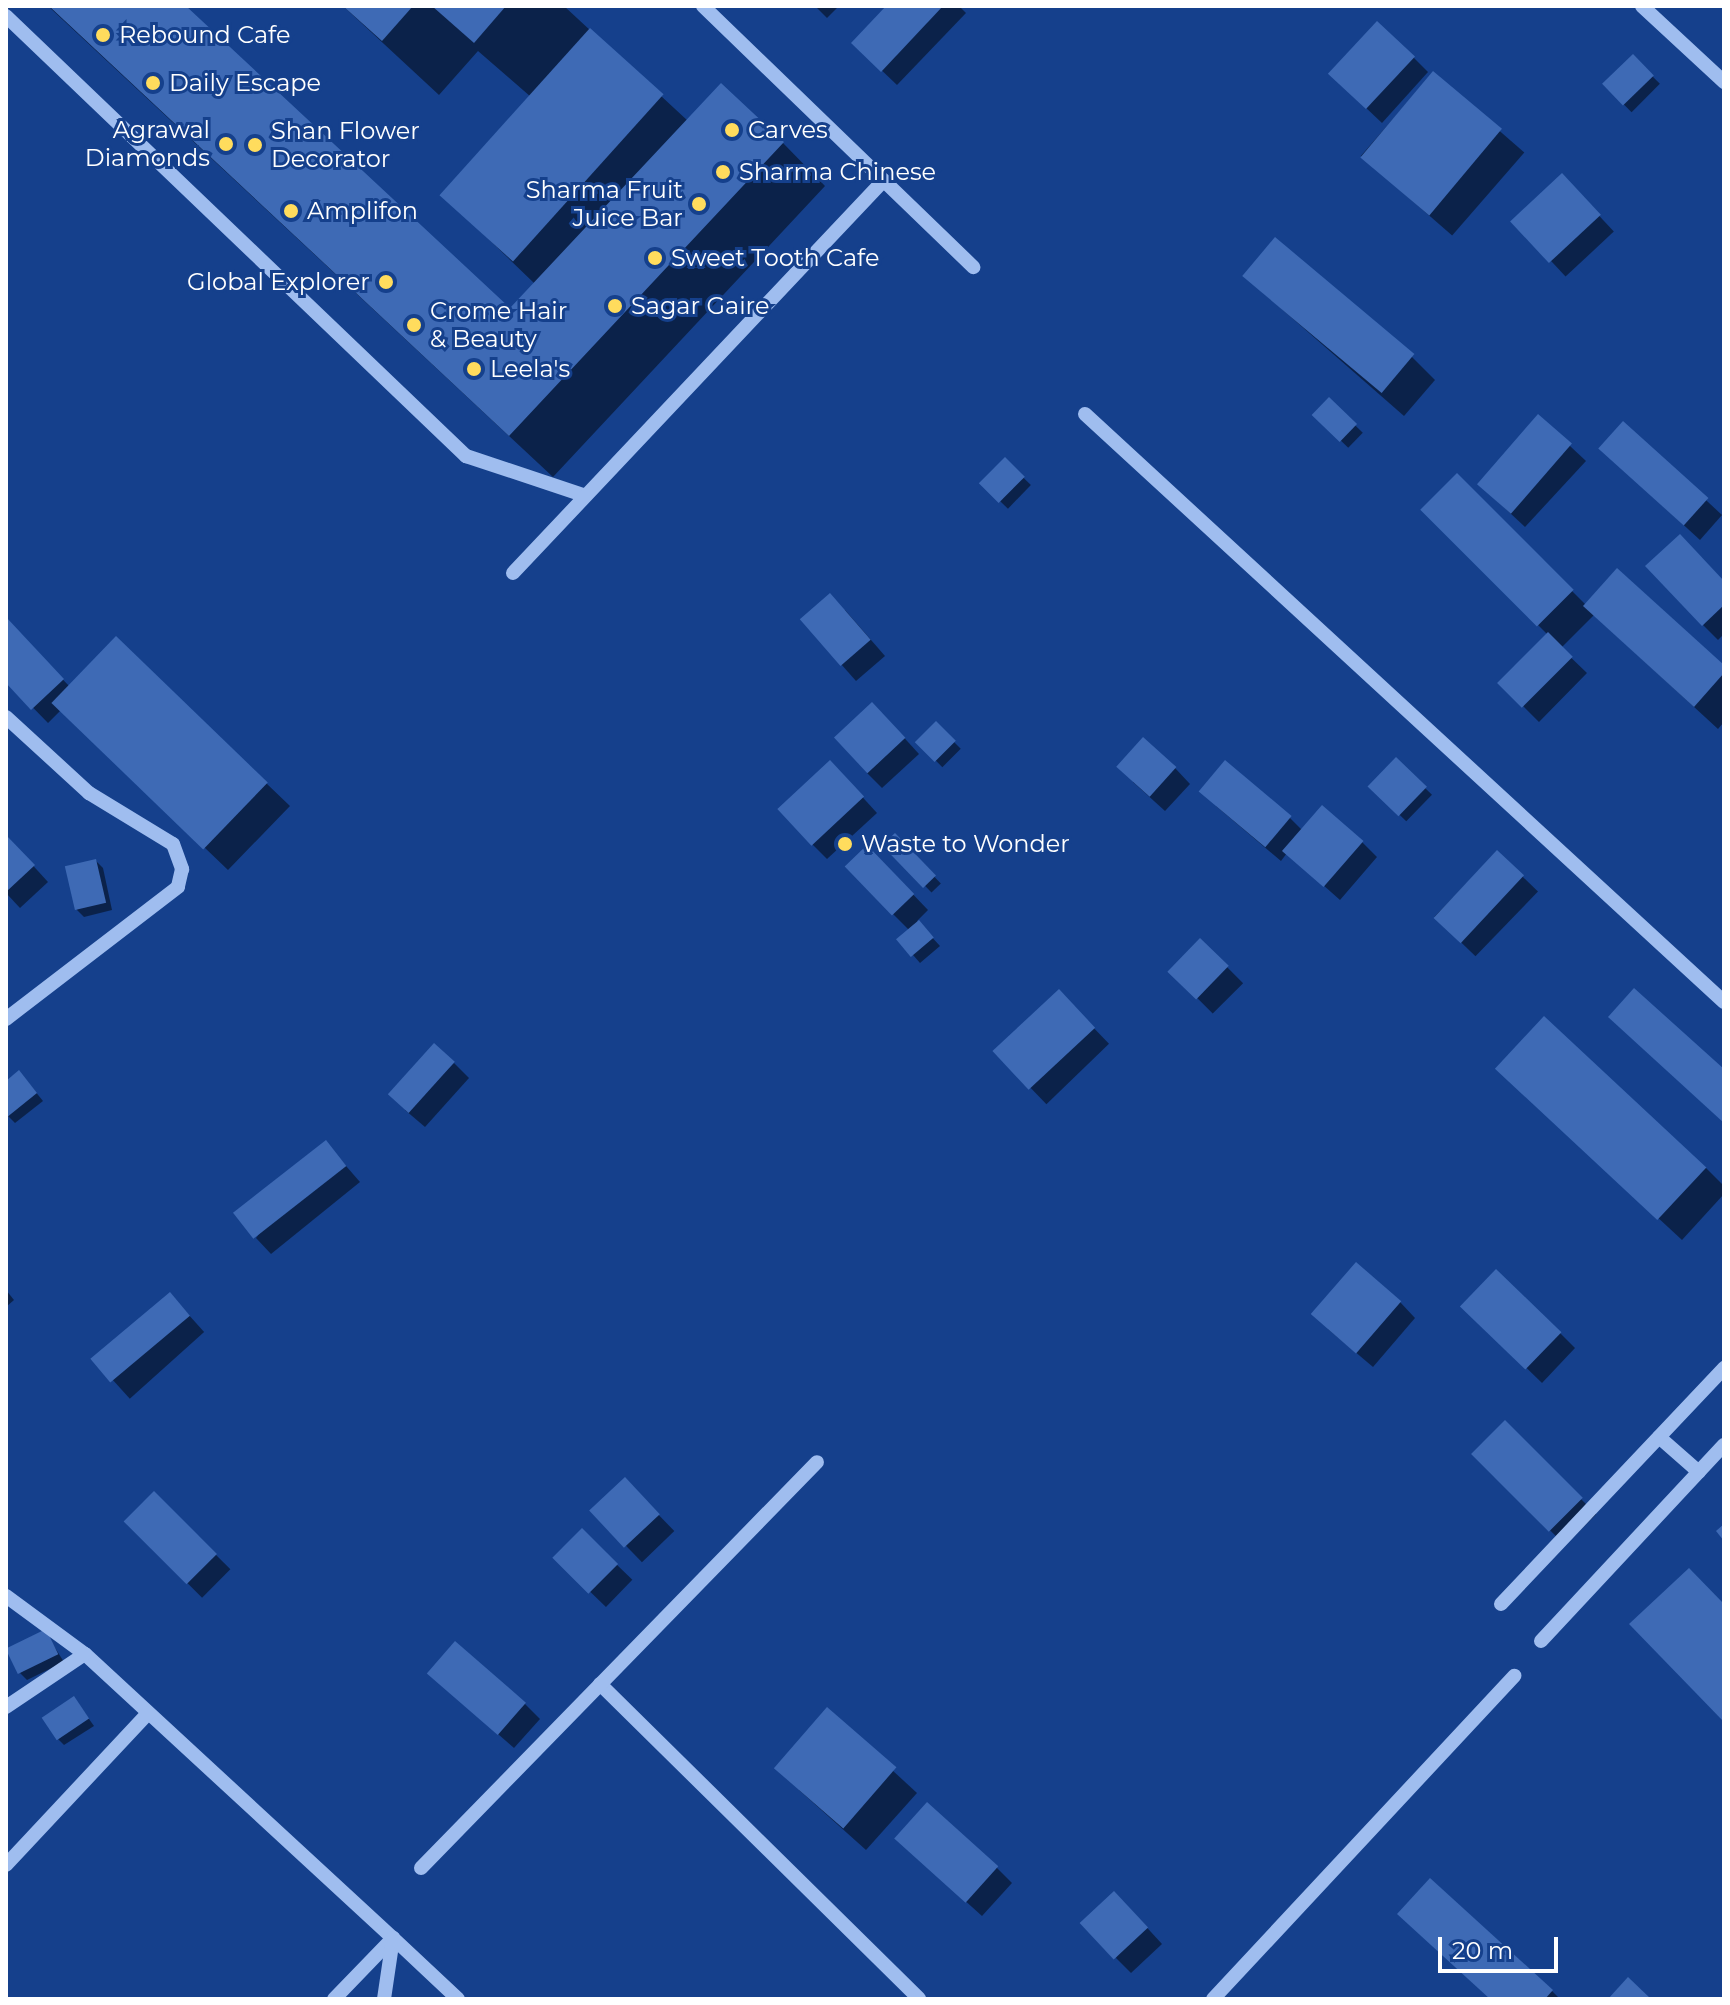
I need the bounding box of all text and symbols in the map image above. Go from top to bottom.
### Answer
place label: Rebound Cafe [119,21,290,49]
marker: Rebound Cafe [94,26,112,44]
place label: Daily Escape [169,69,321,97]
marker: Daily Escape [144,74,162,92]
place label: Agrawal Diamonds [85,116,210,172]
place label: Carves [748,116,828,144]
place label: Shan Flower Decorator [271,117,420,173]
marker: Carves [723,121,741,139]
marker: Agrawal Diamonds [217,135,235,153]
marker: Shan Flower Decorator [246,136,264,154]
place label: Sharma Chinese [739,158,936,186]
marker: Sharma Chinese [714,163,732,181]
place label: Sharma Fruit Juice Bar [526,176,683,232]
marker: Sharma Fruit Juice Bar [690,195,708,213]
place label: Amplifon [307,197,418,225]
marker: Amplifon [282,202,300,220]
place label: Sweet Tooth Cafe [671,244,879,272]
marker: Sweet Tooth Cafe [646,249,664,267]
place label: Global Explorer [187,268,370,296]
marker: Global Explorer [377,273,395,291]
place label: Sagar Gaire [631,292,769,320]
place label: Crome Hair & Beauty [430,297,567,353]
marker: Sagar Gaire [606,297,624,315]
marker: Crome Hair & Beauty [405,316,423,334]
place label: Leela's [490,355,570,383]
marker: Leela's [465,360,483,378]
place label: Waste to Wonder [861,830,1070,858]
marker: Waste to Wonder [836,835,854,853]
scale bar [1442,1921,1562,1971]
text: 20 m [1452,1936,1513,1965]

